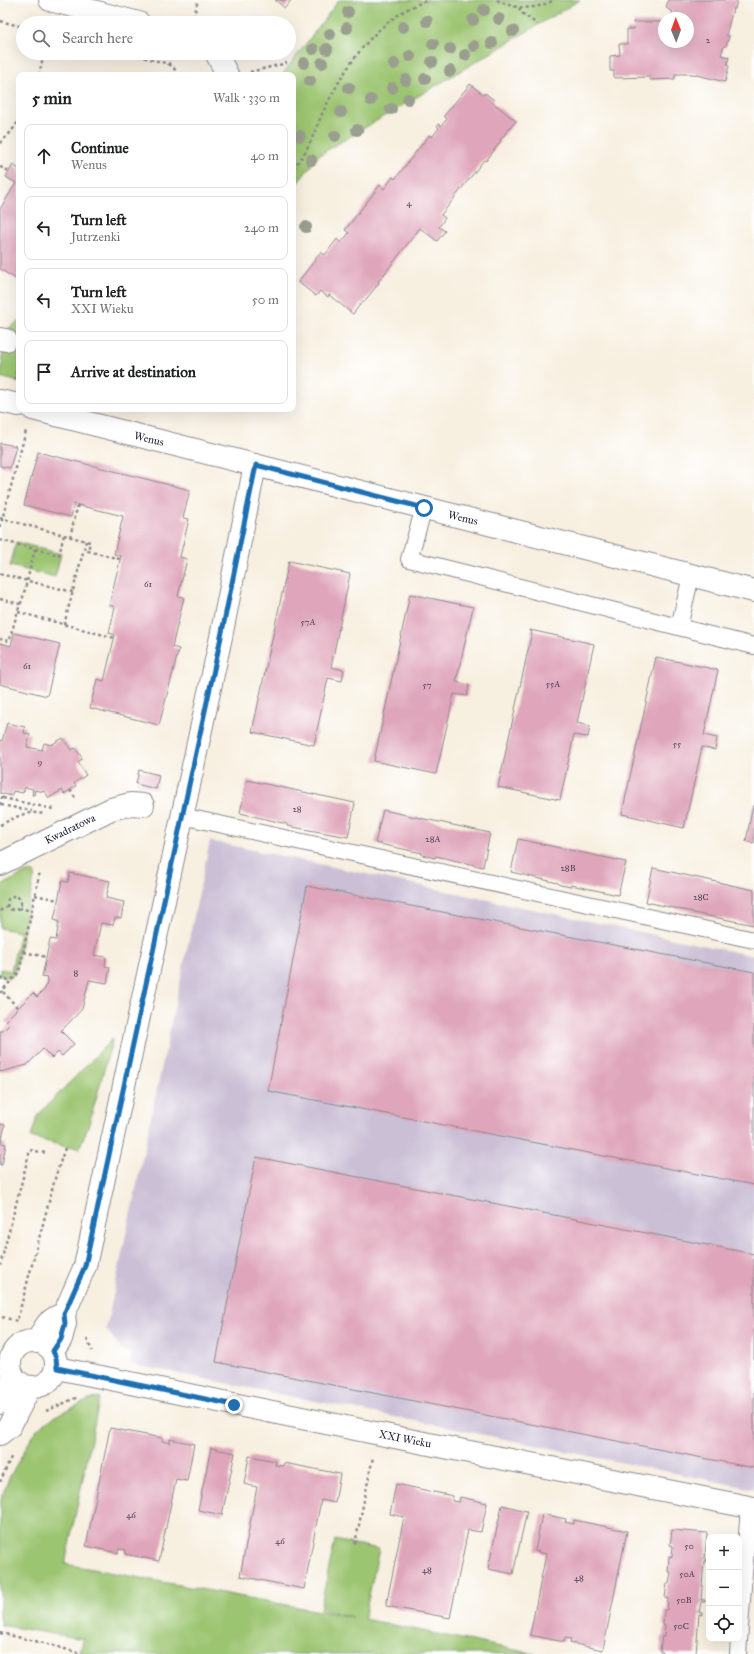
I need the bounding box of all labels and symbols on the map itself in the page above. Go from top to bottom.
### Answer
north arrow [658,12,694,48]
house number: 2 [706,34,711,45]
house number: 4 [406,197,412,208]
street label: Wenus [133,429,165,449]
route start [415,499,433,517]
street label: Wenus [447,508,479,528]
house number: 61 [144,578,152,589]
house number: 57A [300,616,316,627]
house number: 61 [23,660,31,671]
house number: 55A [546,678,560,689]
house number: 57 [423,679,432,690]
house number: 55 [673,738,682,749]
house number: 9 [38,756,43,767]
house number: 28 [292,803,302,814]
street label: Kwadratowa [43,811,98,847]
house number: 28A [425,833,441,844]
house number: 28B [560,862,576,873]
house number: 28C [693,891,709,902]
house number: 8 [74,967,79,978]
route end [225,1396,243,1414]
street label: XXI Wieku [378,1428,432,1450]
house number: 46 [126,1509,136,1520]
house number: 46 [275,1535,285,1546]
house number: 50 [684,1540,694,1551]
house number: 48 [422,1564,432,1575]
house number: 50A [679,1568,695,1579]
house number: 48 [574,1572,584,1583]
house number: 50B [676,1594,692,1605]
house number: 50C [673,1620,689,1631]

